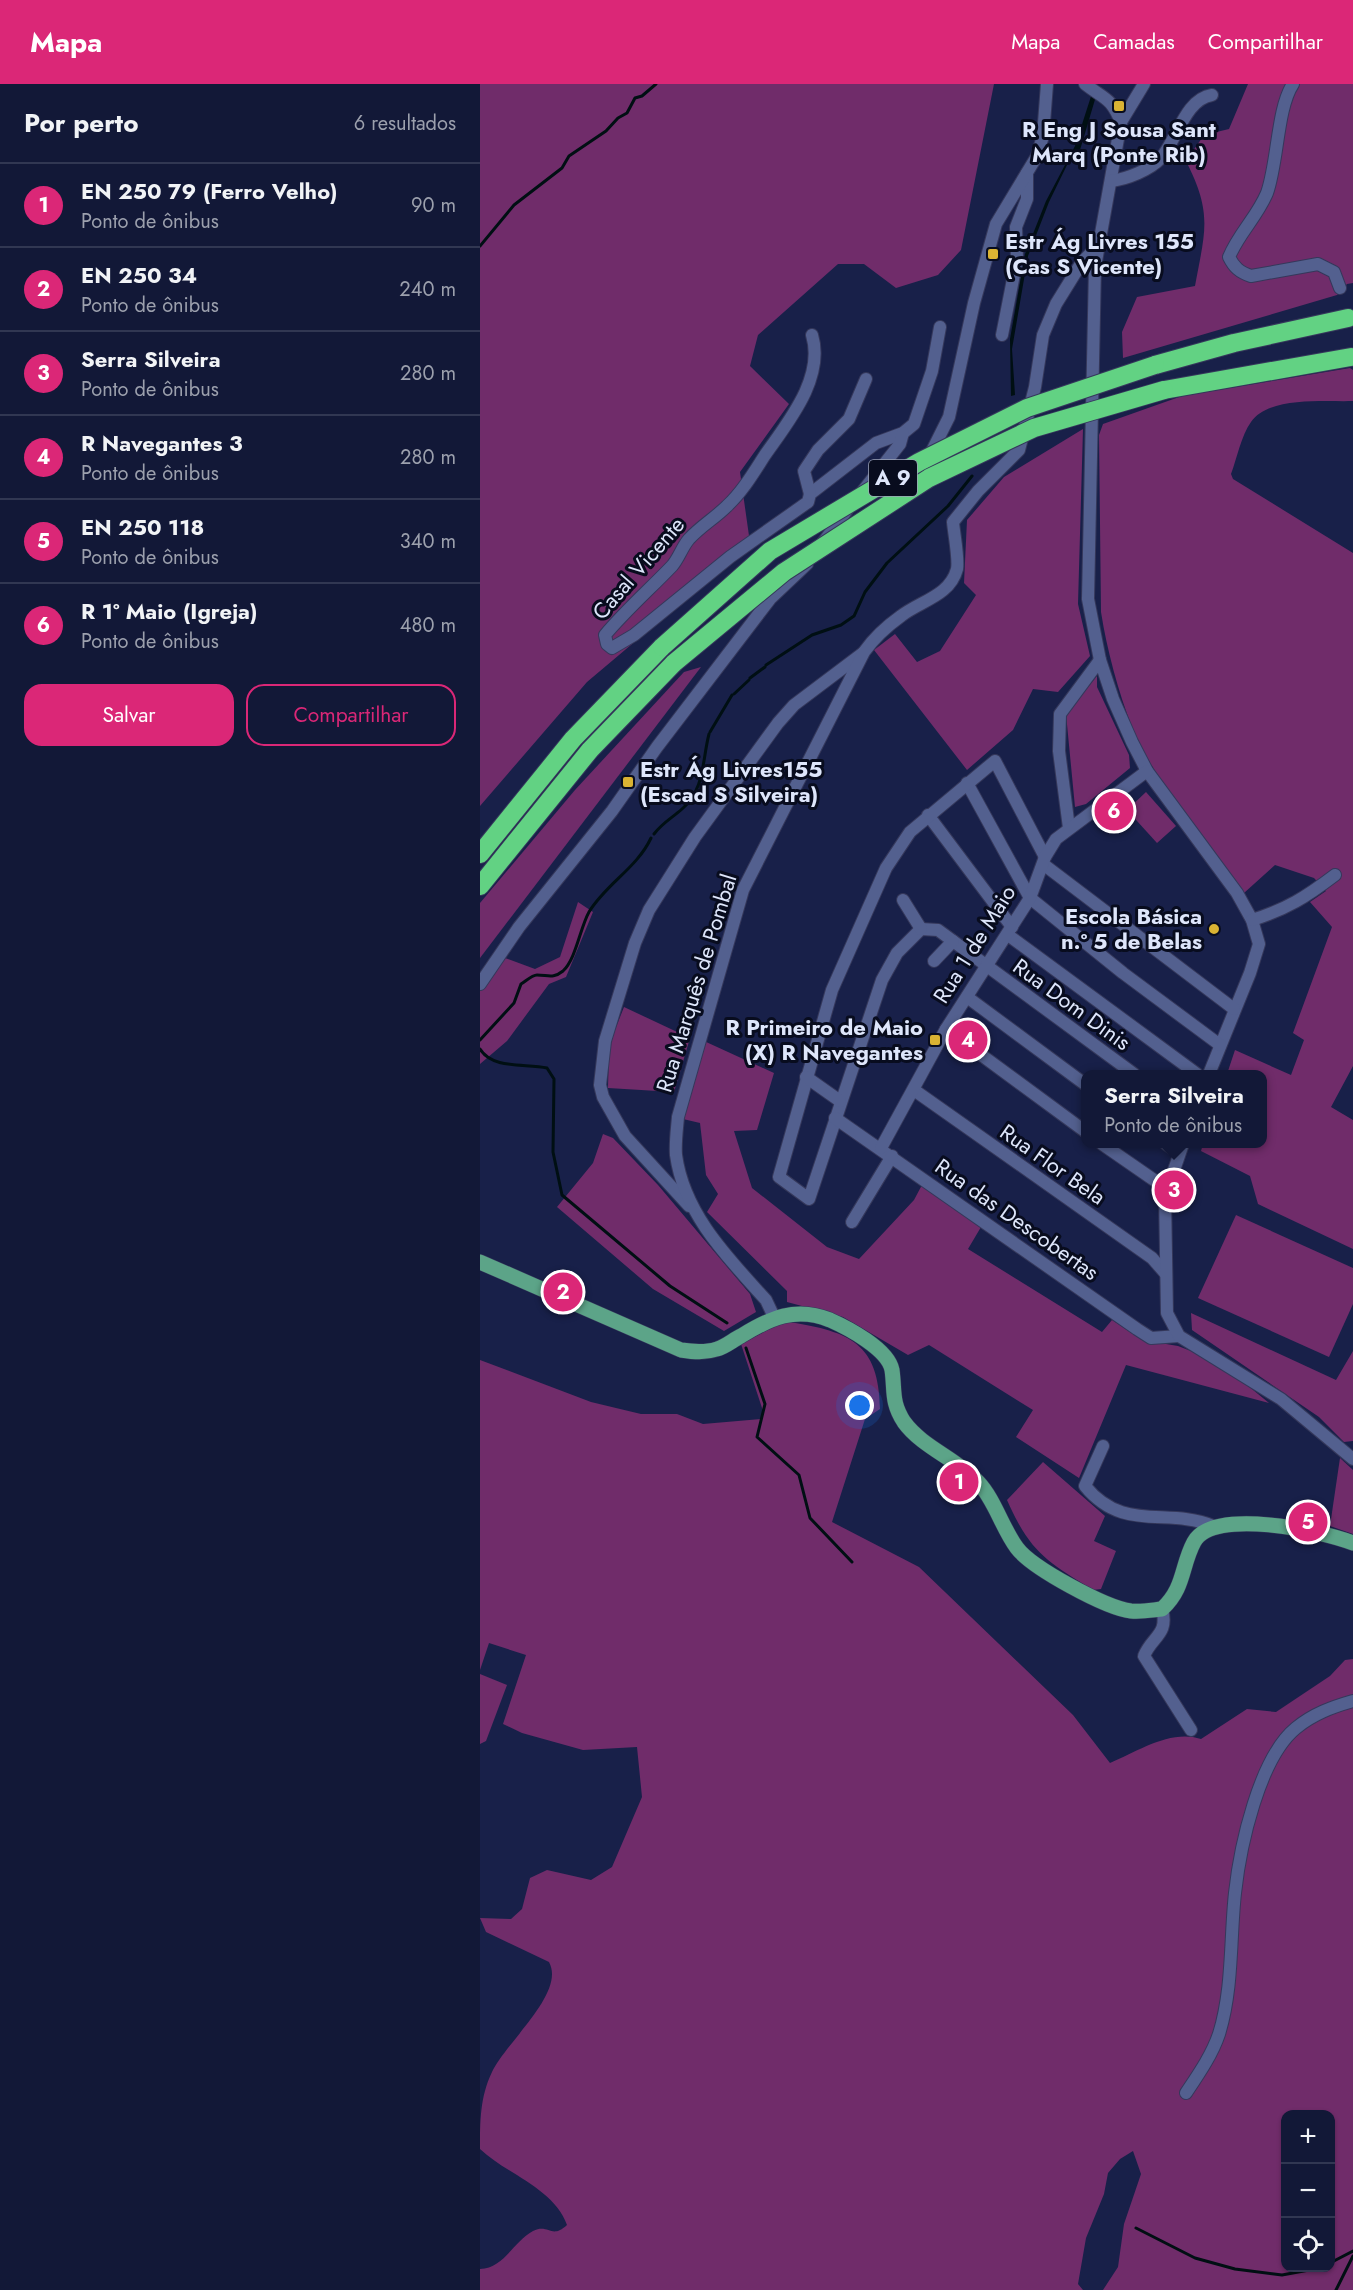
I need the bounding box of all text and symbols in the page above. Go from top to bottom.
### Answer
text: Mapa [30,22,102,63]
text: Mapa [1011,27,1060,57]
text: Camadas [1093,27,1175,57]
text: Compartilhar [1208,27,1323,57]
marker: R Eng J Sousa Sant Marq (Ponte Rib) [1112,99,1126,113]
text: Por perto [24,104,138,142]
text: 6 resultados [354,109,456,138]
place label: R Eng J Sousa Sant Marq (Ponte Rib) [1022,113,1216,170]
text: EN 250 79 (Ferro Velho) [81,175,338,207]
text: 1 [38,191,49,220]
text: 90 m [411,191,456,220]
text: Ponto de ônibus [81,207,219,236]
place label: Estr Ág Livres 155 (Cas S Vicente) [1005,225,1194,282]
marker: Estr Ág Livres 155 (Cas S Vicente) [986,247,1000,261]
text: EN 250 34 [81,259,197,291]
text: 2 [37,275,50,304]
text: 240 m [399,275,456,304]
text: Ponto de ônibus [81,291,219,320]
text: Serra Silveira [81,343,221,375]
text: 3 [37,359,50,388]
text: 280 m [400,359,456,388]
text: Ponto de ônibus [81,375,219,404]
text: R Navegantes 3 [81,427,243,459]
text: 4 [37,443,50,472]
text: 280 m [400,443,456,472]
text: Ponto de ônibus [81,459,219,488]
road number: A 9 [869,460,917,496]
street label: Casal Vicente [584,510,692,626]
text: EN 250 118 [81,511,204,543]
text: 5 [37,527,50,556]
text: 340 m [400,527,456,556]
text: Ponto de ônibus [81,543,219,572]
text: R 1º Maio (Igreja) [81,595,258,627]
text: 6 [37,611,50,640]
text: 480 m [400,611,456,640]
text: Ponto de ônibus [81,627,219,656]
button: Salvar [24,684,234,746]
button: Compartilhar [246,684,456,746]
place label: Estr Ág Livres155 (Escad S Silveira) [640,753,822,810]
marker: Estr Ág Livres155 (Escad S Silveira) [621,775,635,789]
pin: 6 [1094,788,1134,834]
street label: Rua Marquês de Pombal [648,870,744,1096]
street label: Rua 1 de Maio [925,879,1023,1009]
place label: Escola Básica n.º 5 de Belas [1061,900,1202,957]
marker: Escola Básica n.º 5 de Belas [1207,922,1221,936]
street label: Rua Dom Dinis [1007,950,1138,1058]
place label: R Primeiro de Maio (X) R Navegantes [725,1011,923,1068]
pin: 4 [948,1018,988,1062]
marker: R Primeiro de Maio (X) R Navegantes [928,1033,942,1047]
popup [1081,1070,1267,1148]
text: Serra Silveira [1104,1079,1244,1111]
text: Ponto de ônibus [1104,1111,1242,1140]
street label: Rua Flor Bela [994,1116,1112,1212]
street label: Rua das Descobertas [929,1150,1106,1288]
pin: 3 [1154,1168,1194,1212]
pin: 2 [544,1270,583,1314]
your location [845,1391,874,1420]
pin: 1 [940,1460,978,1504]
pin: 5 [1288,1500,1328,1544]
map controls [1281,2110,1335,2272]
button: + [1281,2110,1335,2164]
button: − [1281,2164,1335,2218]
button: locate [1281,2218,1335,2272]

